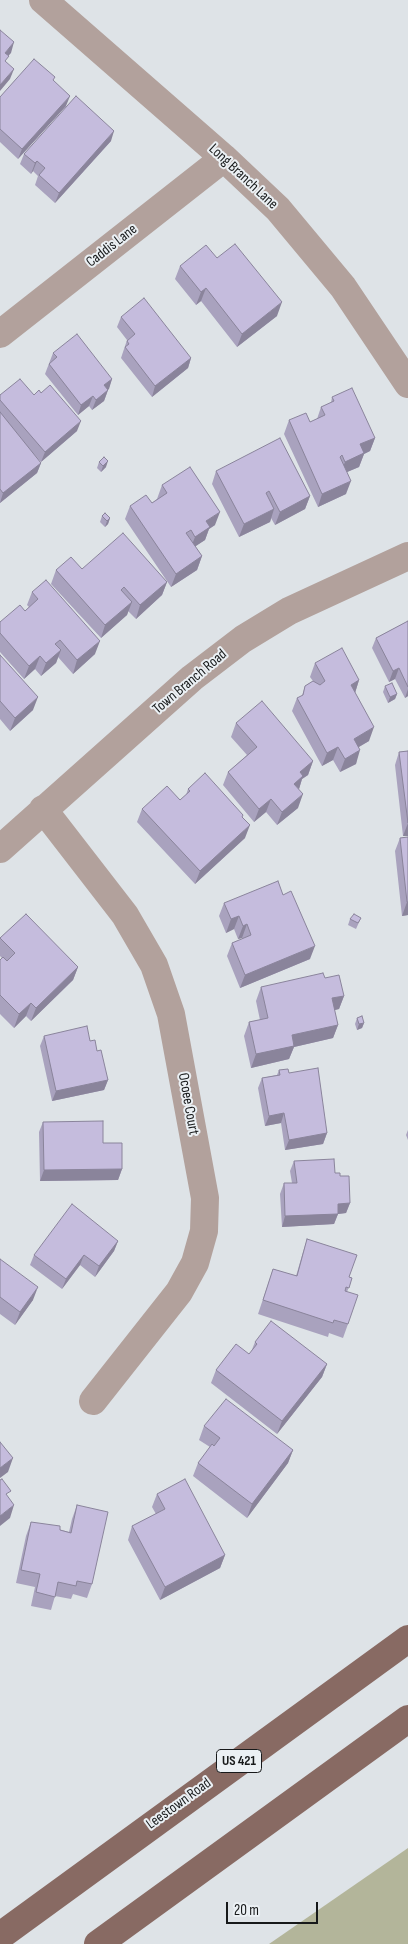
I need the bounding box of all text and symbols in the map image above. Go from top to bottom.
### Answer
street label: Long Branch Lane [205,140,281,214]
street label: Caddis Lane [83,221,141,271]
street label: Town Branch Road [149,646,231,718]
street label: Ocoee Court [174,1072,202,1136]
road number: US 421 [216,1750,262,1772]
street label: Leestown Road [143,1774,215,1834]
scale bar [228,1892,320,1924]
text: 20 m [234,1901,259,1920]

